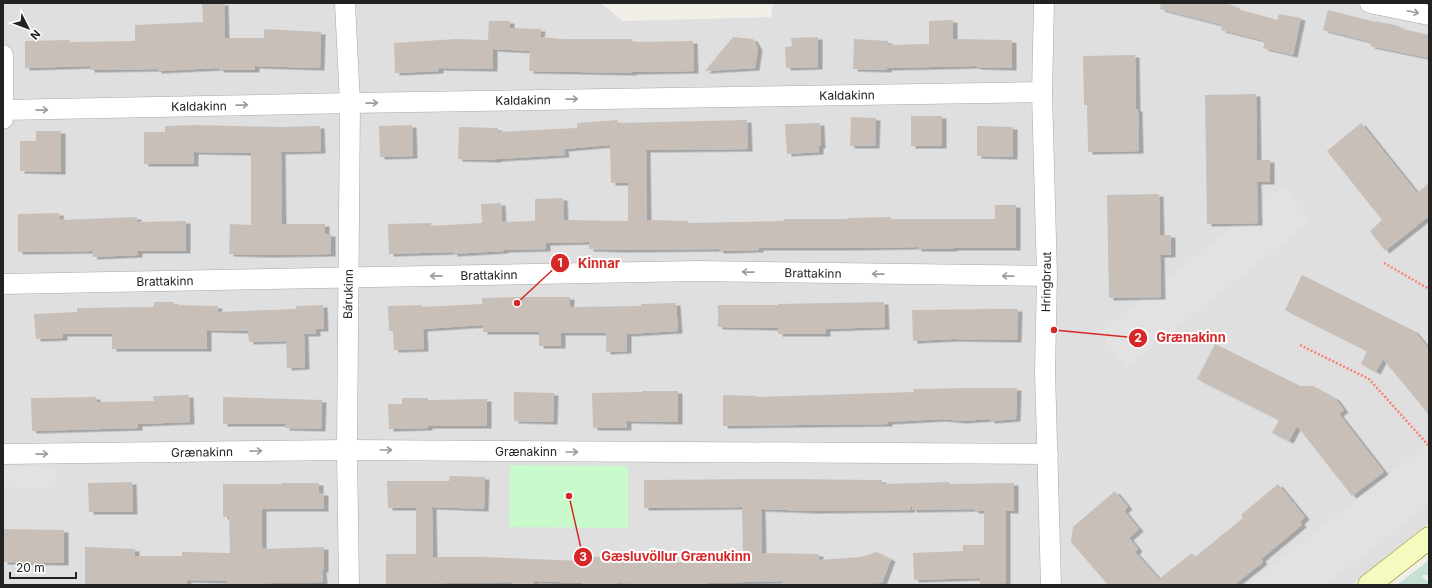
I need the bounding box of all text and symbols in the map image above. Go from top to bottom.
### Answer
north arrow [8,8,48,48]
one-way arrow [1406,8,1419,16]
text: N [27,27,43,42]
street label: Kaldakinn [819,87,875,103]
street label: Kaldakinn [495,92,551,108]
one-way arrow [565,95,578,103]
street label: Kaldakinn [171,98,227,114]
one-way arrow [365,99,378,106]
one-way arrow [235,101,248,109]
one-way arrow [35,106,48,113]
callout: Kinnar [550,251,628,276]
street label: Hringbraut [1038,252,1054,312]
text: 1 [557,255,563,270]
text: Kinnar [578,255,621,271]
street label: Brattakinn [784,265,842,281]
street label: Brattakinn [460,267,518,283]
one-way arrow [742,268,755,276]
street label: Bárukinn [340,269,356,319]
one-way arrow [872,270,885,278]
one-way arrow [430,272,443,279]
one-way arrow [1002,272,1015,280]
street label: Brattakinn [136,273,194,289]
callout: Grænakinn [1128,325,1234,350]
text: Grænakinn [1156,329,1226,345]
text: 2 [1134,330,1142,345]
street label: Grænakinn [171,444,233,460]
street label: Grænakinn [495,444,557,459]
one-way arrow [379,446,392,454]
one-way arrow [249,447,262,455]
one-way arrow [565,448,578,456]
one-way arrow [35,450,48,458]
callout: Gæsluvöllur Grænukinn [573,544,759,569]
text: Gæsluvöllur Grænukinn [601,548,751,564]
text: 3 [579,549,587,564]
scale bar [10,554,76,580]
text: 20 m [16,560,45,575]

